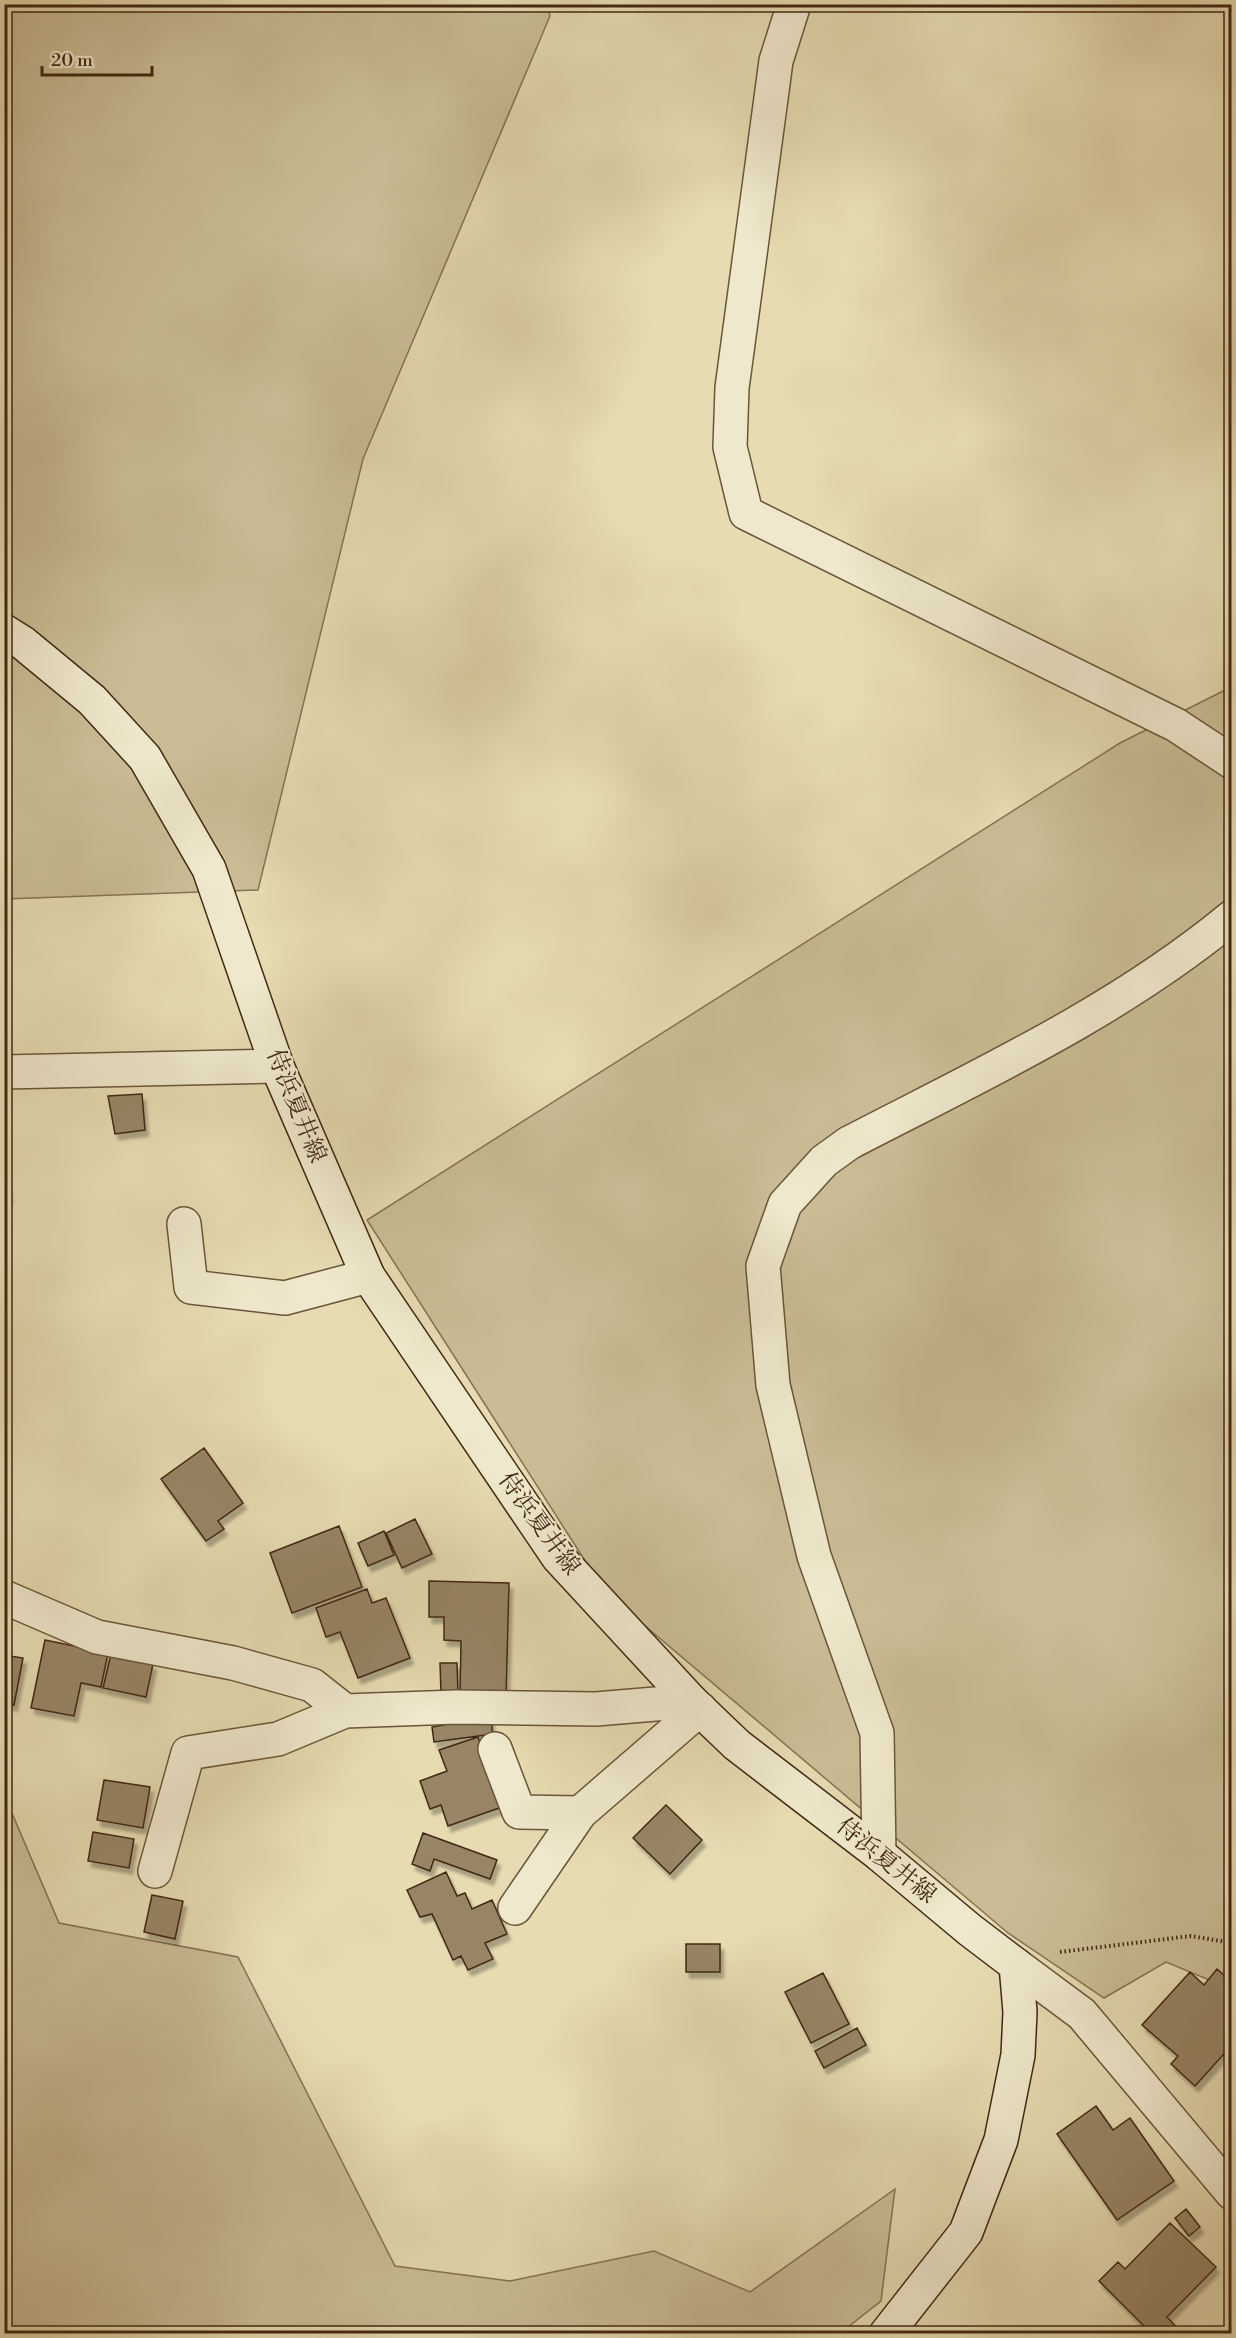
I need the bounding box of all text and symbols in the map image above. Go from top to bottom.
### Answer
scale bar [42,39,152,77]
text: 20 m [51,49,93,72]
street label: 侍浜夏井線 [260,1045,332,1167]
street label: 侍浜夏井線 [492,1467,586,1581]
street label: 侍浜夏井線 [830,1812,942,1910]

